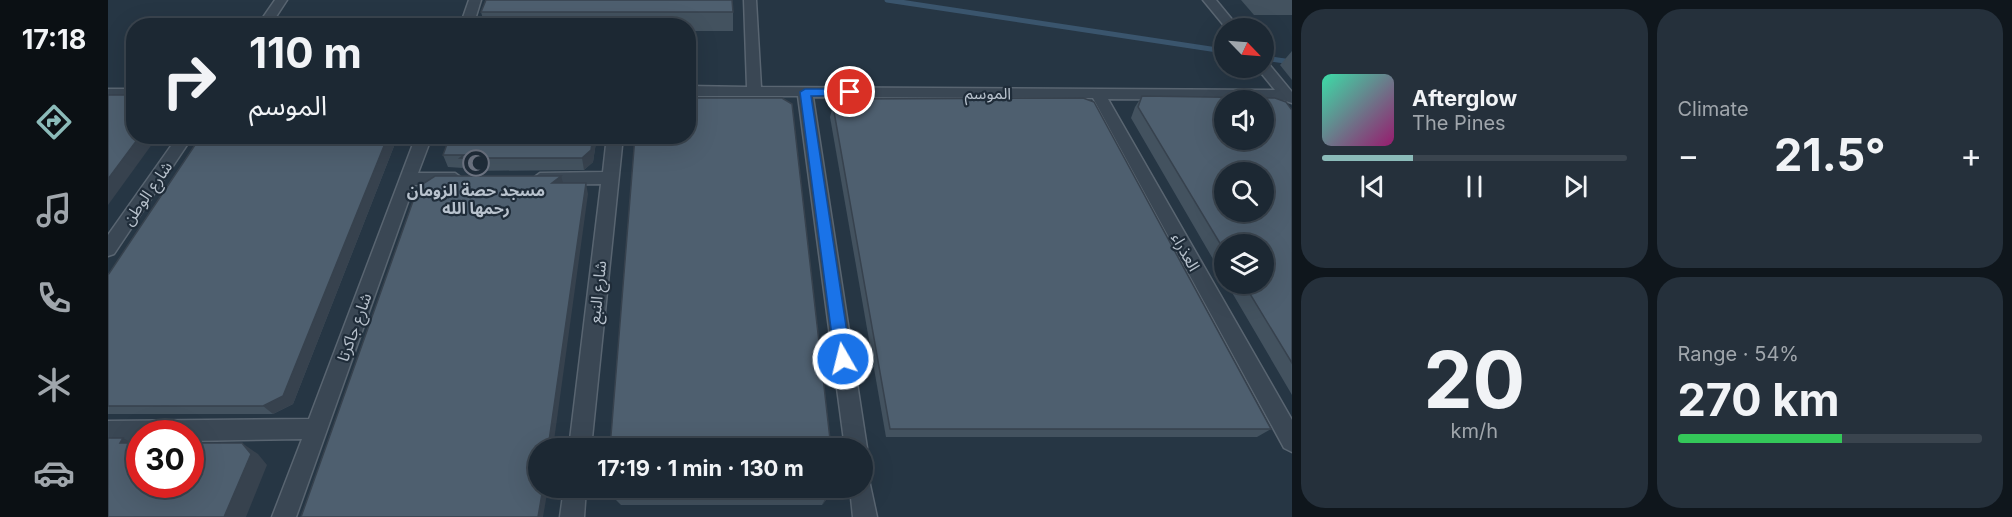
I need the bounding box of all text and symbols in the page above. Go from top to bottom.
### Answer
north arrow [1214,18,1274,78]
map controls [1214,18,1274,294]
text: 17:18 [22,23,86,56]
text: 110 m [249,27,362,78]
icon: right [150,42,228,120]
pin [824,66,875,117]
icon: arrive [833,75,866,108]
street label: الموسم [965,83,1011,106]
text: Afterglow [1412,85,1517,111]
text: الموسم [249,89,327,122]
button: sound [1214,90,1274,150]
text: Climate [1678,97,1749,121]
icon: directions [33,101,75,143]
text: The Pines [1412,111,1506,135]
text: 21.5° [1774,127,1886,182]
text: − [1678,135,1699,175]
text: + [1960,135,1982,175]
mosque icon: مسجد حصة الزومان رحمها الله [461,148,491,178]
street label: شارع الوطن [118,157,179,231]
button: search [1214,162,1274,222]
icon: previous [1356,170,1389,203]
icon: pause [1458,170,1491,203]
icon: next [1559,170,1592,203]
place label: مسجد حصة الزومان رحمها الله [407,180,545,218]
icon: music [33,189,75,231]
street label: العذراء [1167,229,1205,275]
button: layers [1214,234,1274,294]
street label: شارع النبع [584,260,613,325]
icon: phone [33,277,75,319]
street label: شارع جاكرتا [332,290,378,365]
position arrow [811,327,875,391]
text: 20 [1423,332,1525,427]
text: Range · 54% [1678,342,1799,366]
icon: climate [33,364,75,406]
text: 270 km [1678,372,1839,427]
text: km/h [1450,419,1498,443]
speed limit sign: 30 [126,420,204,498]
icon: car [33,452,75,494]
text: 17:19 · 1 min · 130 m [597,455,804,481]

